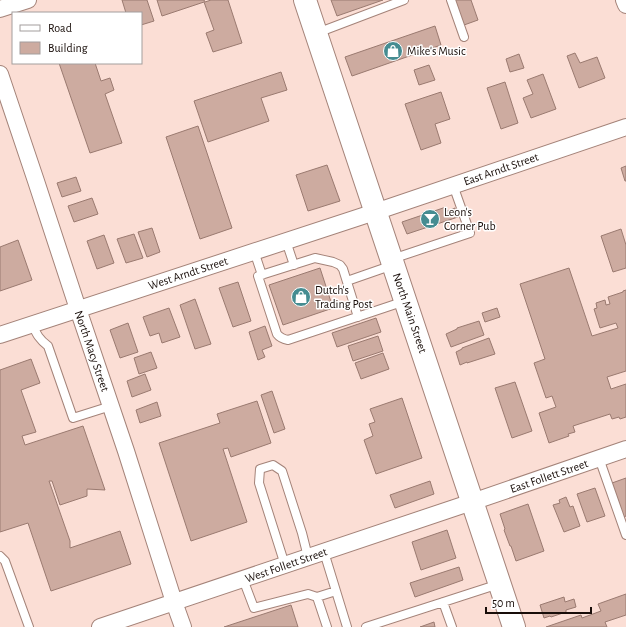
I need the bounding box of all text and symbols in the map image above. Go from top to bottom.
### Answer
legend [12,12,142,64]
text: Road [48,22,72,34]
shop icon: Mike's Music [382,40,404,62]
text: Building [48,42,88,54]
place label: Mike's Music [407,45,466,57]
street label: East Arndt Street [462,150,540,187]
place label: Leon's Corner Pub [444,206,496,232]
bar icon: Leon's Corner Pub [419,208,441,230]
street label: West Arndt Street [147,254,230,292]
street label: North Main Street [391,271,429,355]
place label: Dutch's Trading Post [315,284,373,310]
shop icon: Dutch's Trading Post [290,286,312,308]
street label: North Macy Street [72,309,111,393]
street label: East Follett Street [509,457,590,495]
street label: West Follett Street [243,545,329,585]
scale bar [486,589,591,615]
text: 50 m [492,597,515,609]

